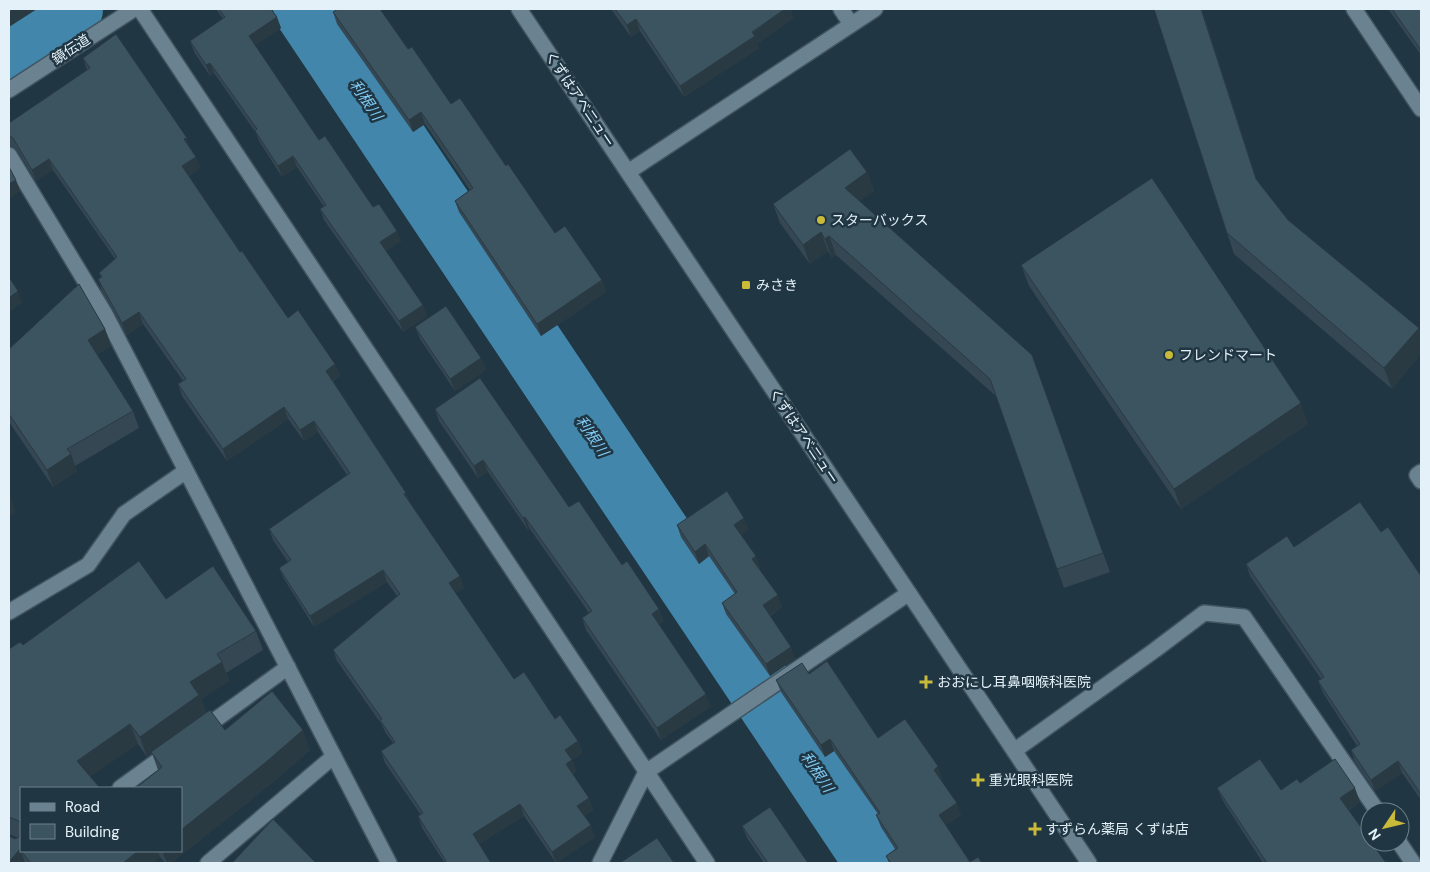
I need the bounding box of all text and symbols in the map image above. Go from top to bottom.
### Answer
street label: 鏡伝道 [48,30,94,68]
street label: くずはアベニュー [541,48,619,150]
water label: 利根川 [345,76,388,126]
place label: スターバックス [831,211,928,229]
marker: スターバックス [815,214,827,226]
place label: みさき [756,276,798,294]
marker: みさき [740,279,752,291]
place label: フレンドマート [1179,346,1277,364]
marker: フレンドマート [1163,349,1175,361]
street label: くずはアベニュー [765,385,843,487]
water label: 利根川 [571,412,614,462]
place label: おおにし耳鼻咽喉科医院 [937,673,1091,691]
marker: おおにし耳鼻咽喉科医院 [919,675,933,689]
water label: 利根川 [796,748,839,798]
place label: 重光眼科医院 [989,771,1073,789]
marker: 重光眼科医院 [971,773,985,787]
legend [20,787,182,852]
text: Road [65,797,100,817]
north arrow [1360,802,1410,852]
place label: すずらん薬局 くずは店 [1045,820,1189,838]
text: Building [65,822,120,842]
marker: すずらん薬局 くずは店 [1029,823,1041,835]
text: N [1364,825,1385,844]

